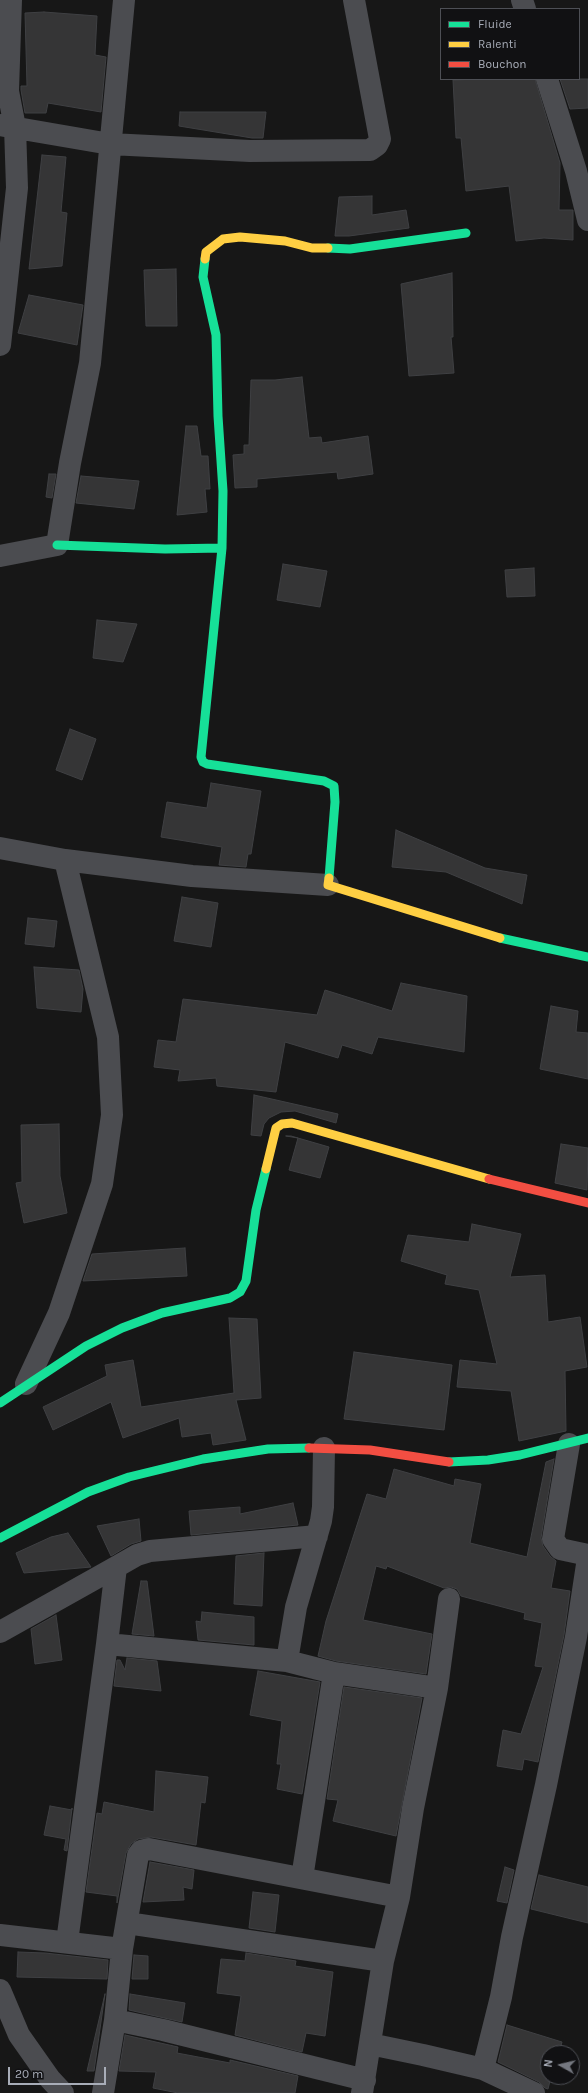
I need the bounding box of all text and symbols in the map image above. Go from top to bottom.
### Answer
legend [440,8,580,80]
text: Fluide [478,17,512,31]
text: Ralenti [478,37,517,51]
text: Bouchon [478,57,527,71]
north arrow [540,2045,580,2085]
scale bar [10,2059,108,2085]
text: N [542,2059,556,2068]
text: 20 m [15,2067,43,2081]

